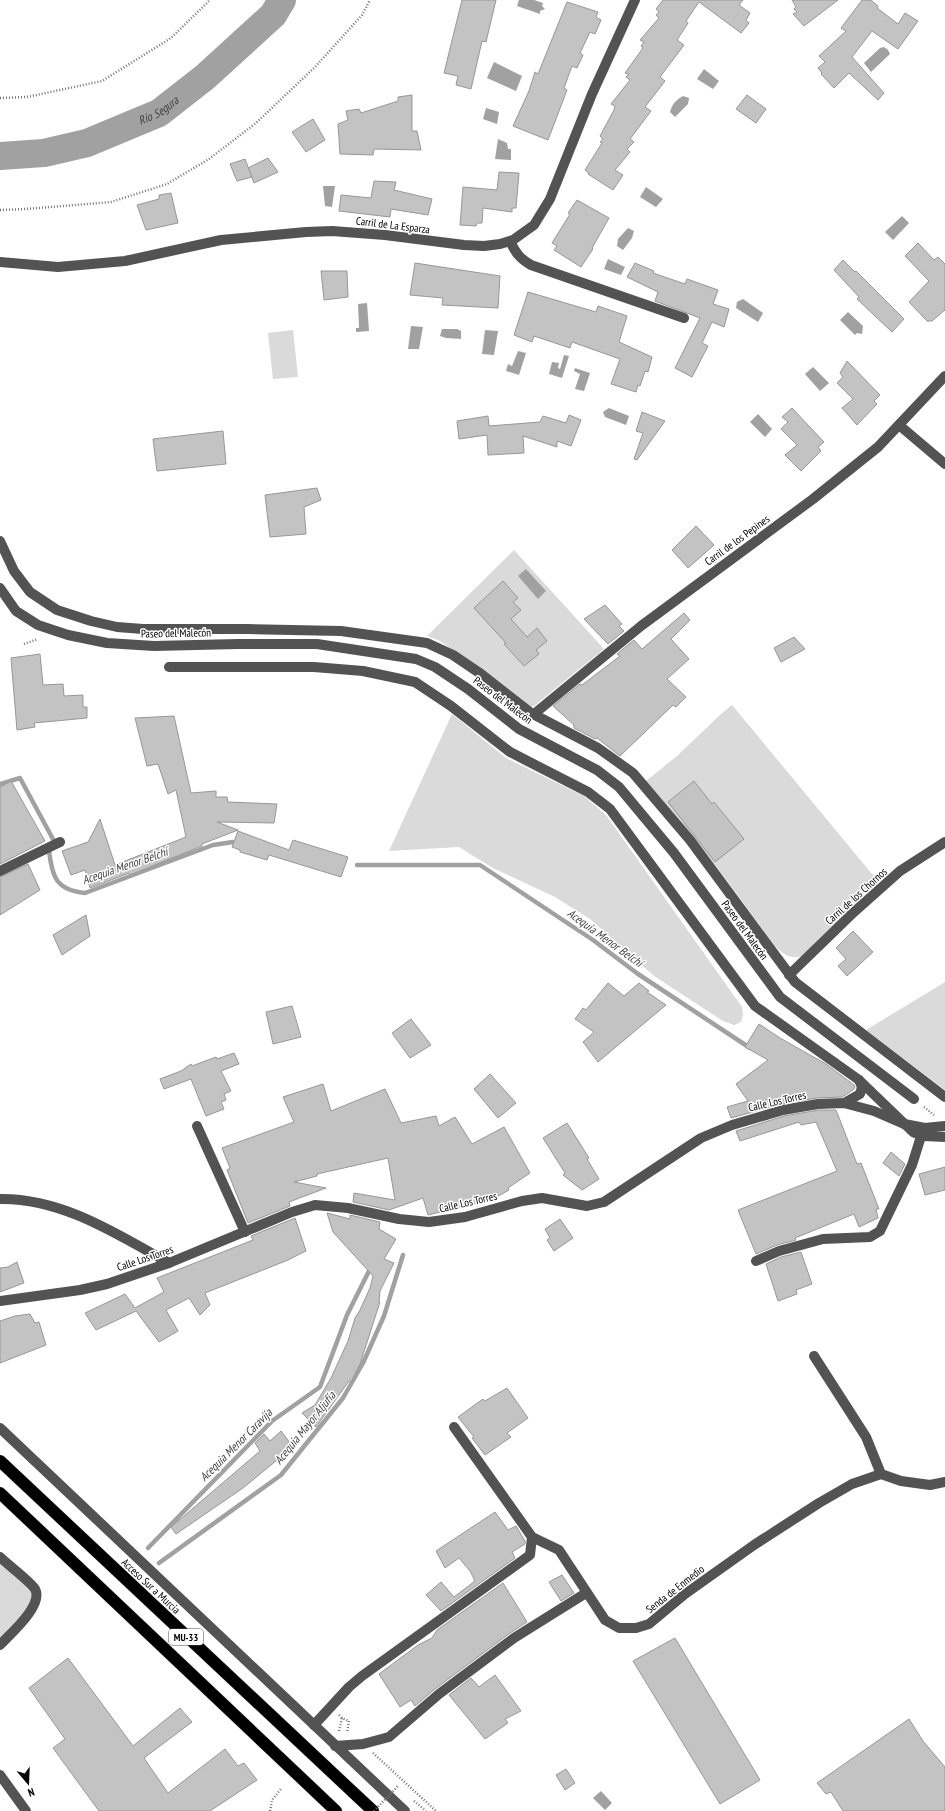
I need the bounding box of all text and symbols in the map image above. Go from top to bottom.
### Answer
water label: Río Segura [136,92,182,128]
street label: Carril de La Esparza [355,214,431,236]
street label: Carril de los Pepines [702,512,773,568]
street label: Paseo del Malecón [141,625,211,641]
street label: Paseo del Malecón [471,673,535,727]
water label: Acequia Menor Belchí [80,843,172,887]
street label: Carril de los Chornos [822,864,890,927]
street label: Paseo del Malecón [719,897,771,963]
water label: Acequia Menor Belchí [565,905,648,971]
street label: Calle Los Torres [747,1088,807,1114]
street label: Calle Los Torres [438,1189,498,1215]
street label: Calle Los Torres [115,1242,175,1274]
water label: Acequia Mayor Aljufía [271,1387,339,1467]
water label: Acequia Menor Caravija [196,1404,276,1484]
street label: Acceso Sur a Murcia [119,1555,183,1617]
street label: Senda de Enmedio [643,1562,707,1616]
road number: MU-33 [169,1629,203,1645]
north arrow [8,1763,48,1803]
text: N [26,1785,36,1800]

